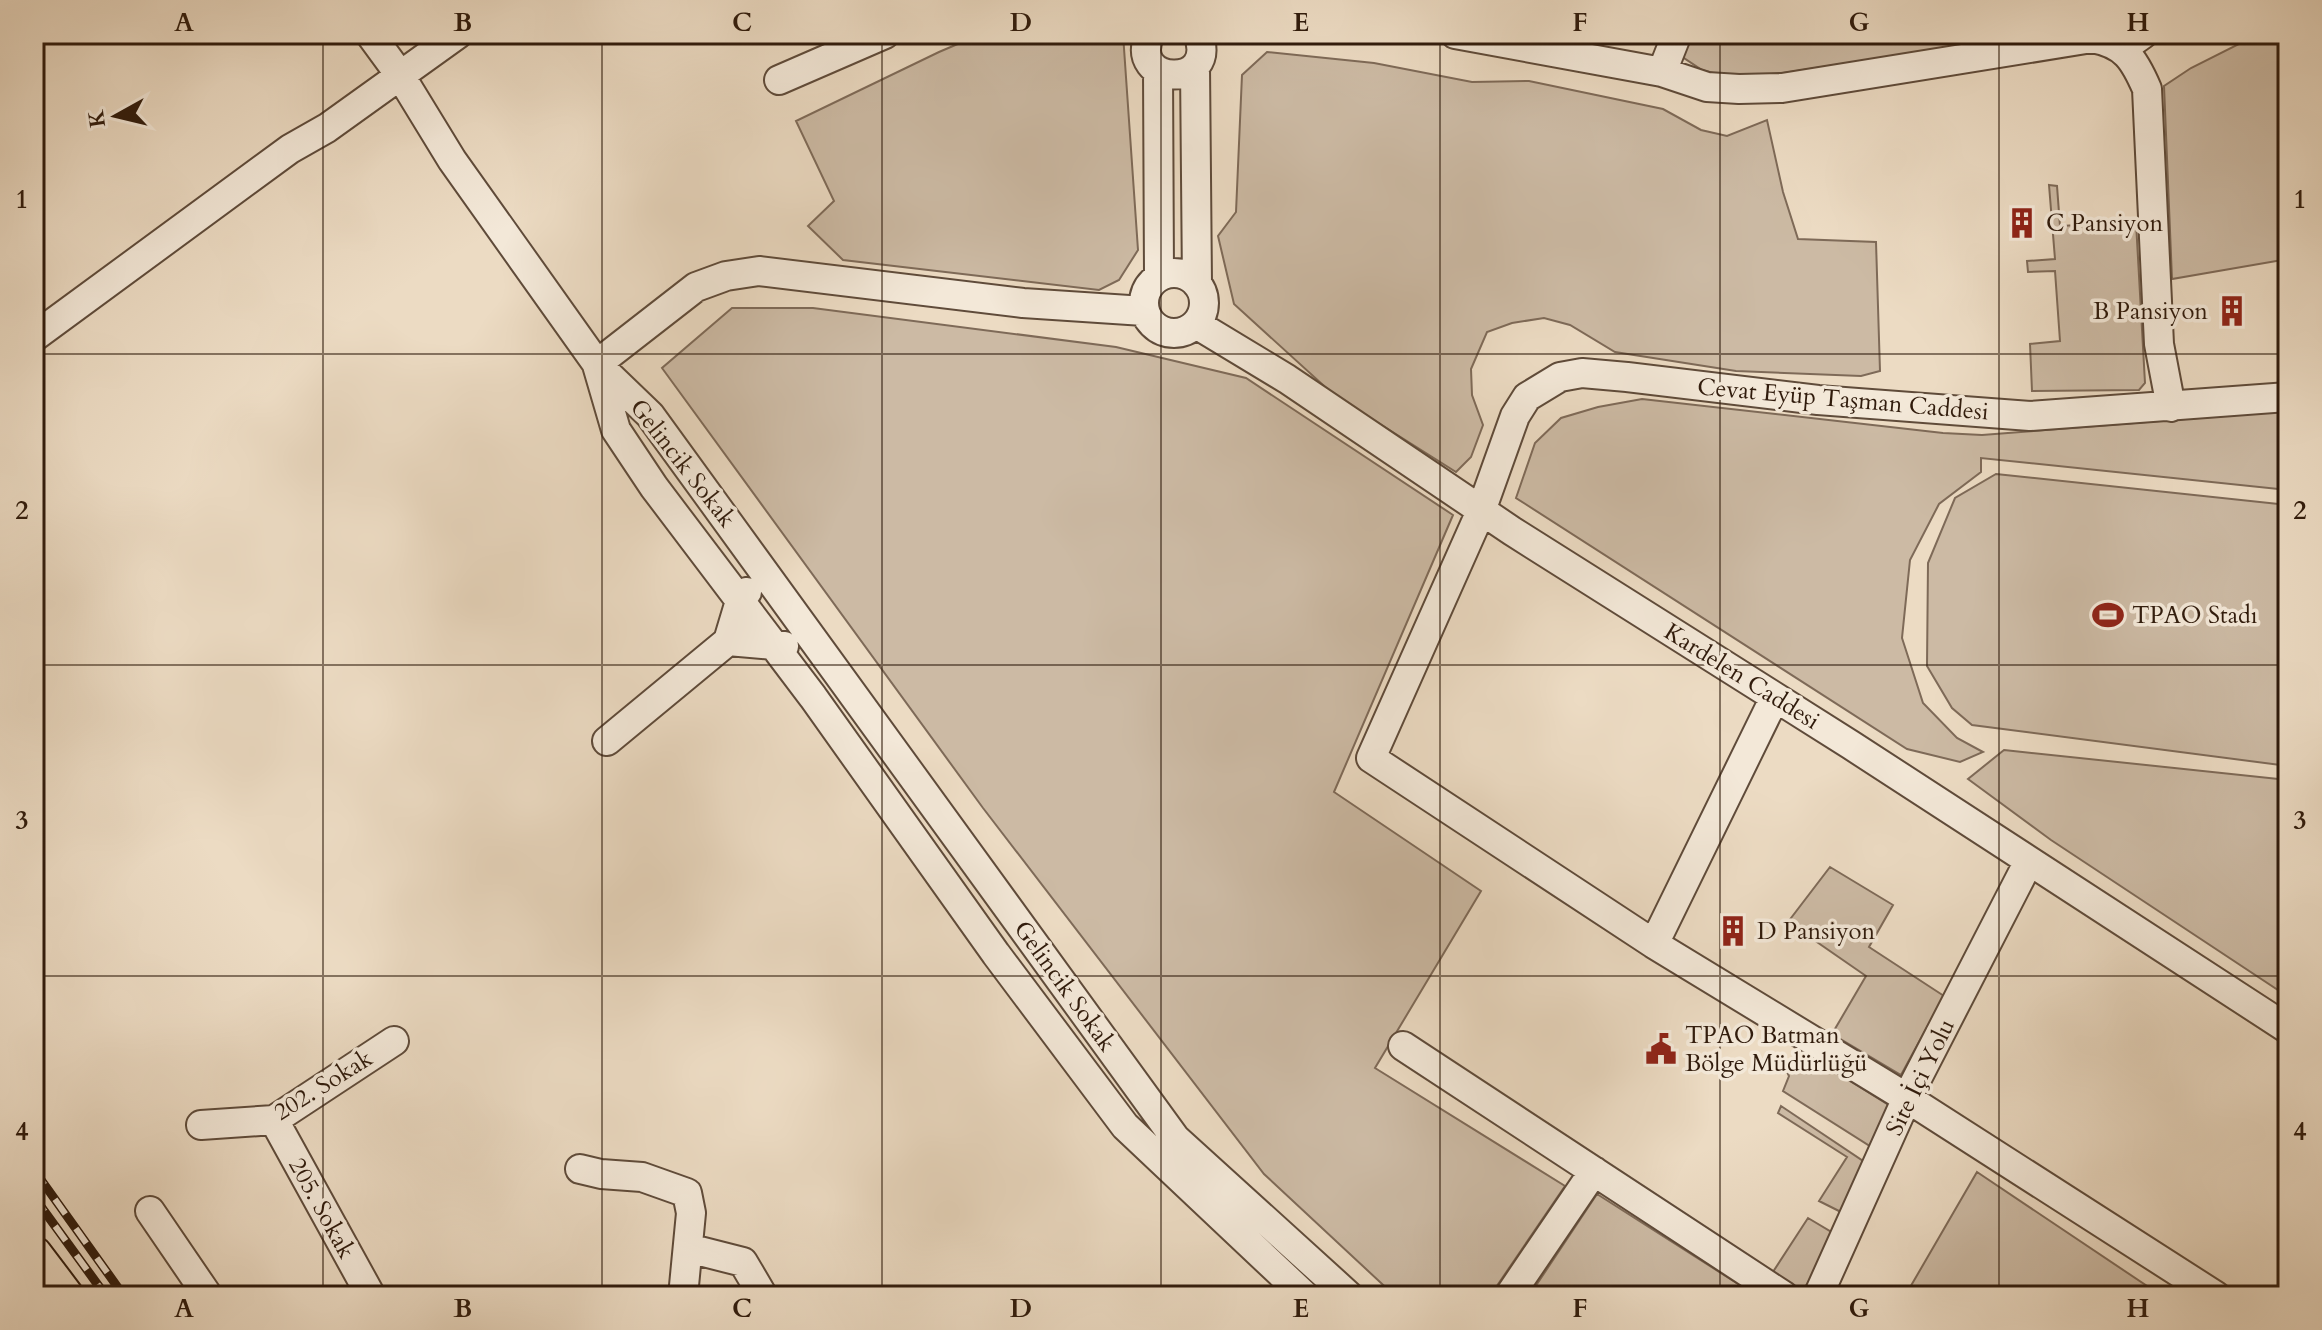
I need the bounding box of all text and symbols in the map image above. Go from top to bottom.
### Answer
text: A [174,5,194,40]
text: B [454,5,472,40]
text: C [732,5,752,40]
text: D [1010,5,1032,40]
text: E [1293,5,1309,40]
text: F [1572,5,1588,40]
text: G [1848,5,1870,40]
text: H [2127,5,2150,40]
north arrow [76,76,156,156]
text: K [81,108,113,130]
text: 1 [15,182,29,217]
text: 1 [2293,182,2307,217]
building icon: C Pansiyon [2005,206,2039,240]
place label: C Pansiyon [2046,207,2163,240]
building icon: B Pansiyon [2215,294,2249,328]
place label: B Pansiyon [2093,295,2208,328]
street label: Cevat Eyüp Taşman Caddesi [1696,370,1990,429]
street label: Gelincik Sokak [622,392,743,534]
text: 2 [15,493,29,528]
text: 2 [2293,493,2307,528]
sports icon: TPAO Stadı [2091,598,2125,632]
place label: TPAO Stadı [2132,599,2258,632]
street label: Kardelen Caddesi [1658,615,1826,738]
text: 3 [15,803,29,838]
text: 3 [2293,803,2307,838]
street label: Gelincik Sokak [1006,914,1123,1059]
building icon: D Pansiyon [1716,914,1750,948]
place label: D Pansiyon [1757,915,1876,948]
street label: Site İçi Yolu [1878,1013,1963,1141]
place label: TPAO Batman Bölge Müdürlüğü [1685,1019,1867,1080]
public building icon: TPAO Batman Bölge Müdürlüğü [1644,1032,1678,1066]
street label: 202. Sokak [268,1042,379,1129]
text: 4 [15,1114,29,1149]
text: 4 [2293,1114,2307,1149]
street label: 205. Sokak [280,1152,363,1265]
text: A [174,1291,194,1326]
text: B [454,1291,472,1326]
text: C [732,1291,752,1326]
text: D [1010,1291,1032,1326]
text: E [1293,1291,1309,1326]
text: F [1572,1291,1588,1326]
text: G [1848,1291,1870,1326]
text: H [2127,1291,2150,1326]

